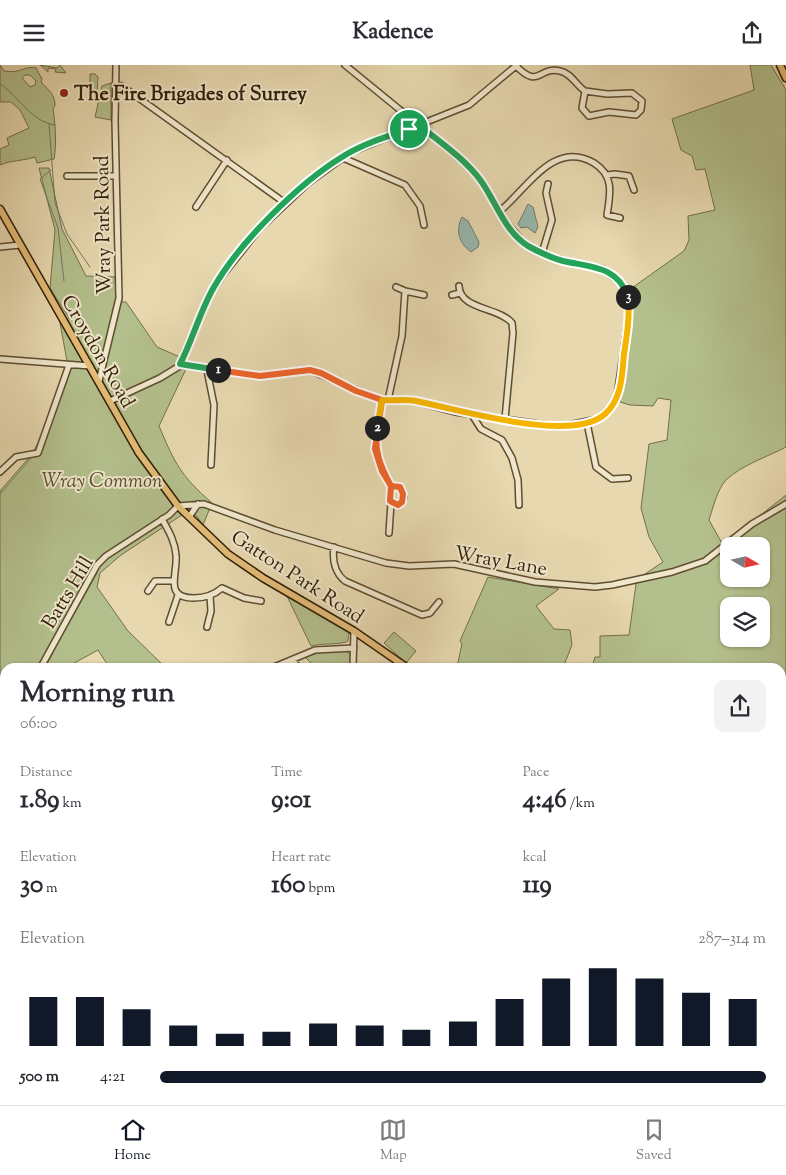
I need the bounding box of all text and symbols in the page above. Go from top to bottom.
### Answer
text: Kadence [352,17,434,49]
icon: menu [20,19,48,47]
icon: share [738,19,766,47]
place label: The Fire Brigades of Surrey [74,81,307,110]
marker: The Fire Brigades of Surrey [58,87,70,99]
pin [388,108,430,150]
icon: arrive [395,115,423,143]
street label: Wray Park Road [89,155,120,295]
pin: 3 [616,285,640,309]
text: 3 [626,287,631,307]
street label: Croydon Road [53,290,141,414]
pin: 1 [206,357,230,383]
text: 1 [216,360,221,380]
pin: 2 [364,415,390,441]
text: 2 [374,418,381,438]
park label: Wray Common [42,468,163,497]
street label: Gatton Park Road [224,524,369,632]
north arrow [720,537,770,587]
map controls [720,537,770,647]
street label: Wray Lane [452,540,549,585]
street label: Batts Hill [36,551,102,635]
button: layers [720,597,770,647]
text: Morning run [20,674,175,714]
button: share [714,680,766,732]
text: 06:00 [20,713,57,736]
text: Distance [20,763,73,783]
text: Time [271,763,302,783]
text: Pace [523,763,549,783]
text: 1.89 [20,783,59,819]
text: 9:01 [271,783,311,819]
text: 4:46 [523,783,567,819]
text: km [59,794,82,814]
text: /km [567,794,595,814]
text: Elevation [20,848,77,868]
text: Heart rate [271,848,331,868]
text: kcal [523,848,547,868]
text: 30 [20,868,43,904]
text: 160 [271,868,305,904]
text: 119 [523,868,552,904]
text: m [43,879,58,899]
text: bpm [305,879,335,899]
text: Elevation [20,928,85,951]
text: 287–314 m [698,928,766,951]
text: 500 m [20,1066,59,1089]
text: 4:21 [100,1066,125,1089]
tab: Home [114,1116,151,1166]
tab: Map [379,1116,407,1166]
tab: Saved [636,1116,672,1166]

